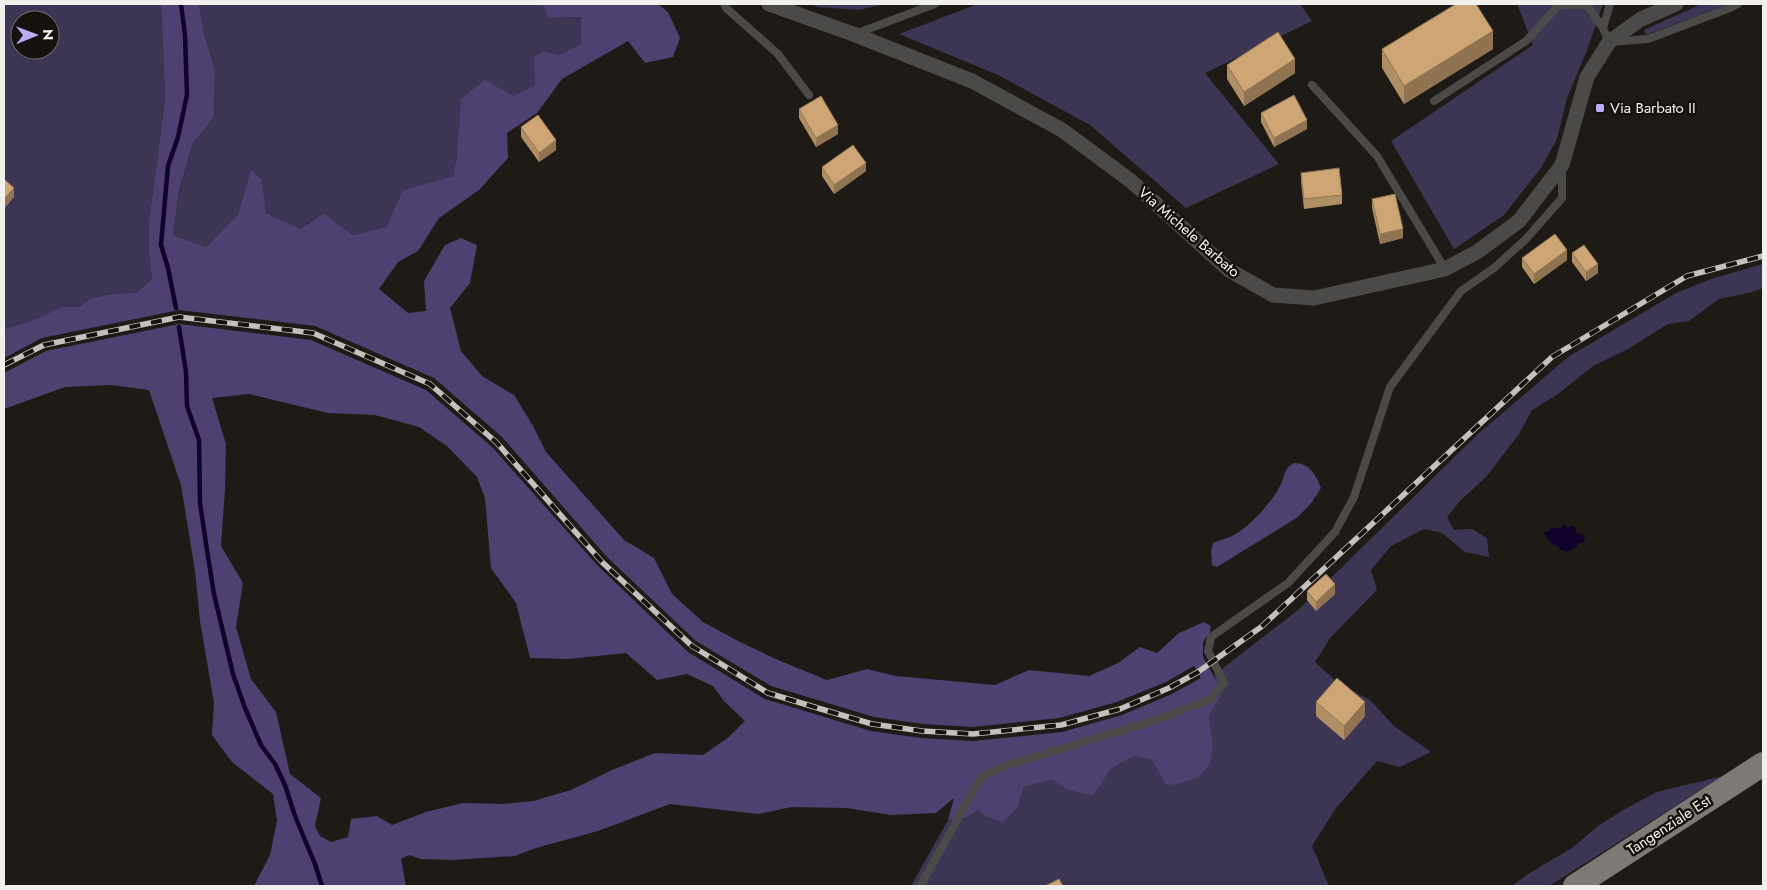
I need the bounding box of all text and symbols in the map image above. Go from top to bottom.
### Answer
north arrow [10,10,60,60]
text: N [38,29,58,41]
place label: Via Barbato II [1610,97,1696,119]
marker: Via Barbato II [1594,102,1606,114]
street label: Via Michele Barbato [1133,182,1245,282]
street label: Tangenziale Est [1623,789,1716,860]

